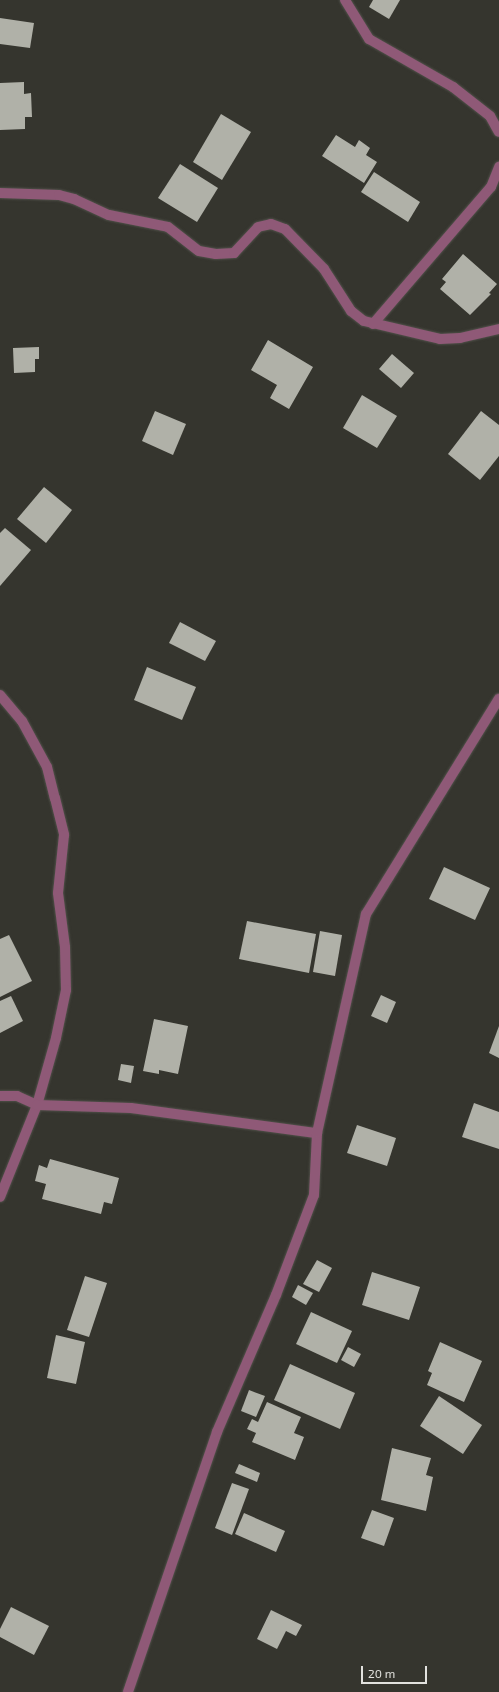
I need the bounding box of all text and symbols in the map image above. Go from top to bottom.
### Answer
scale bar [363,1658,429,1684]
text: 20 m [368,1666,395,1680]

